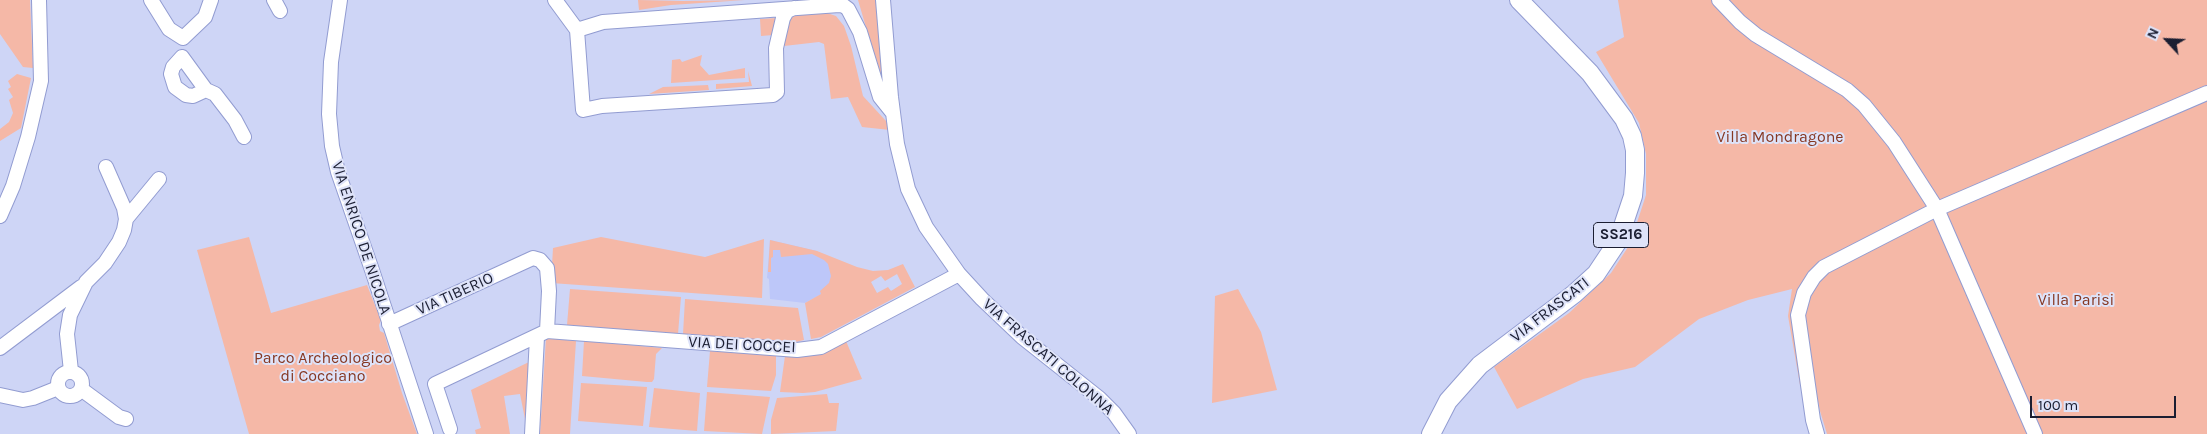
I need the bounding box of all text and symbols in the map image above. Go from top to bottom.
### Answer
north arrow [2142,15,2192,65]
text: N [2143,25,2163,42]
park label: Villa Mondragone [1716,127,1844,147]
street label: VIA ENRICO DE NICOLA [327,159,395,317]
road number: SS216 [1594,222,1648,248]
street label: VIA TIBERIO [413,268,497,320]
street label: VIA FRASCATI [1507,273,1593,347]
park label: Villa Parisi [2038,290,2114,310]
street label: VIA FRASCATI COLONNA [979,295,1117,419]
street label: VIA DEI COCCEI [688,333,796,357]
park label: Parco Archeologico di Cocciano [254,348,392,386]
scale bar [2032,386,2178,418]
text: 100 m [2038,396,2078,414]

